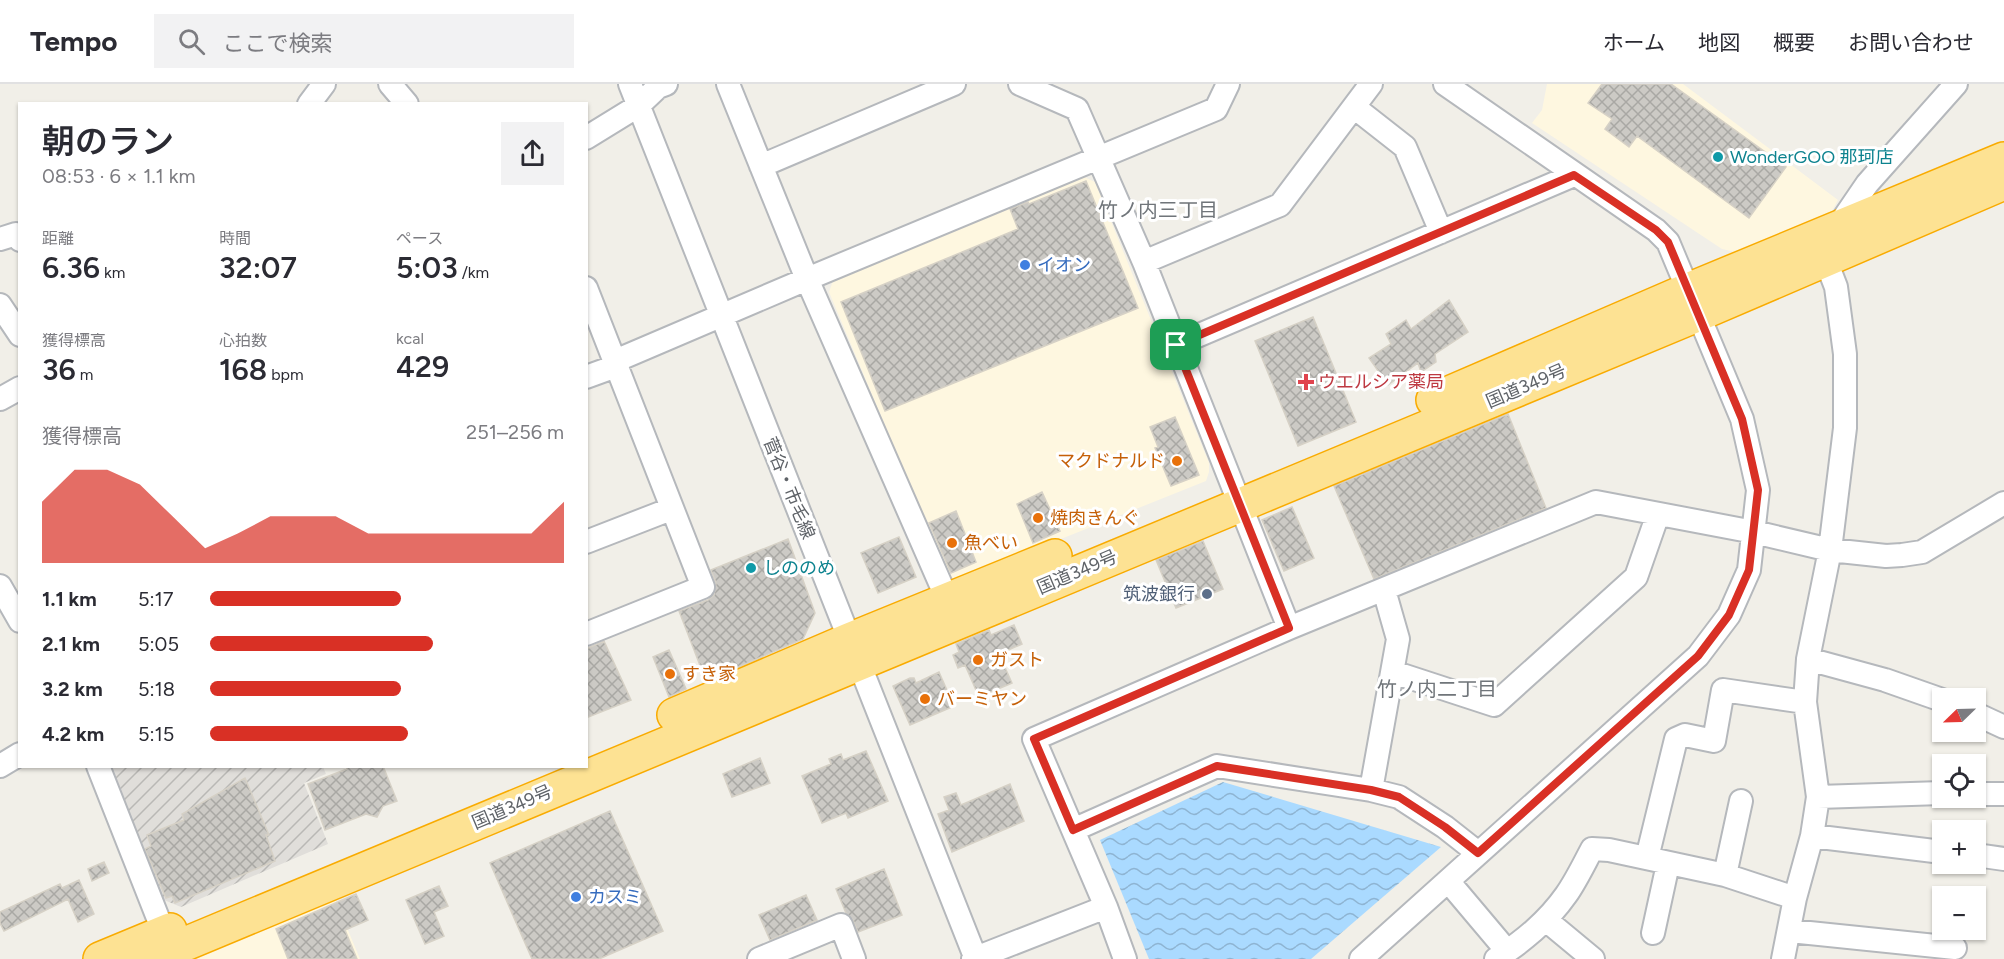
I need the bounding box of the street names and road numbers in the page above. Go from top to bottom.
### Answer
street label: 国道349号 [1483,359,1569,413]
street label: 菅谷・市毛線 [759,434,819,542]
street label: 国道349号 [1034,545,1120,599]
street label: 国道349号 [469,780,555,834]

